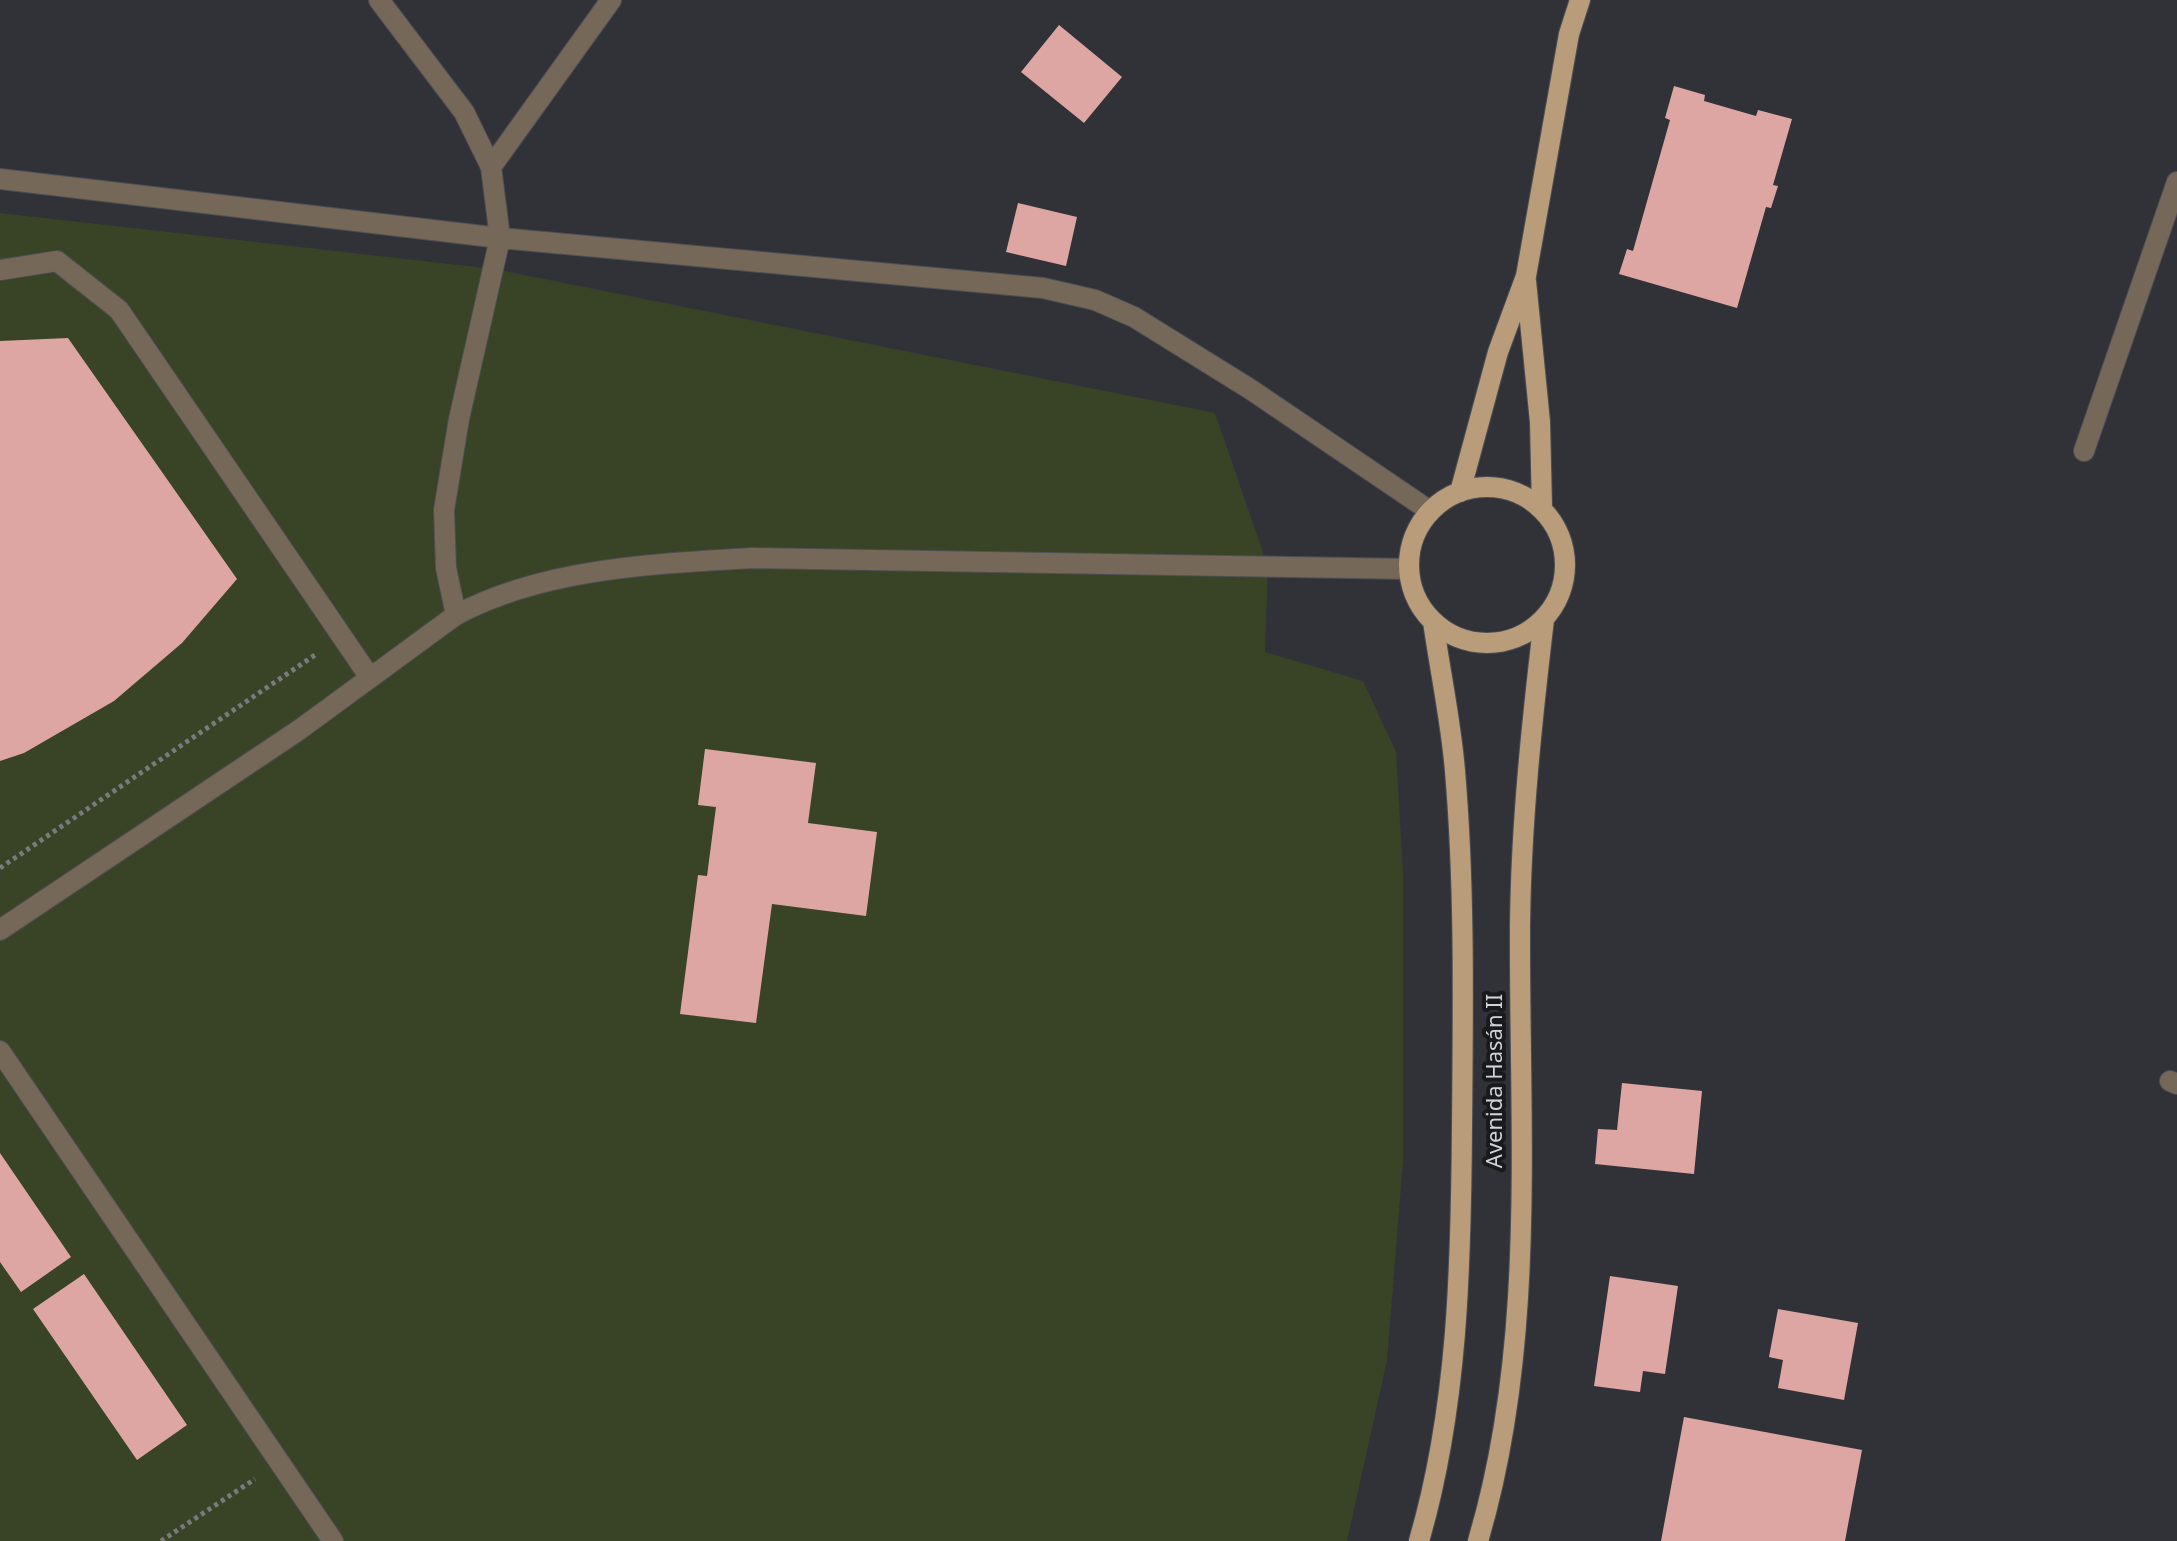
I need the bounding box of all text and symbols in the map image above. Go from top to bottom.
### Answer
street label: Avenida Hasán II [1483,994,1509,1168]

